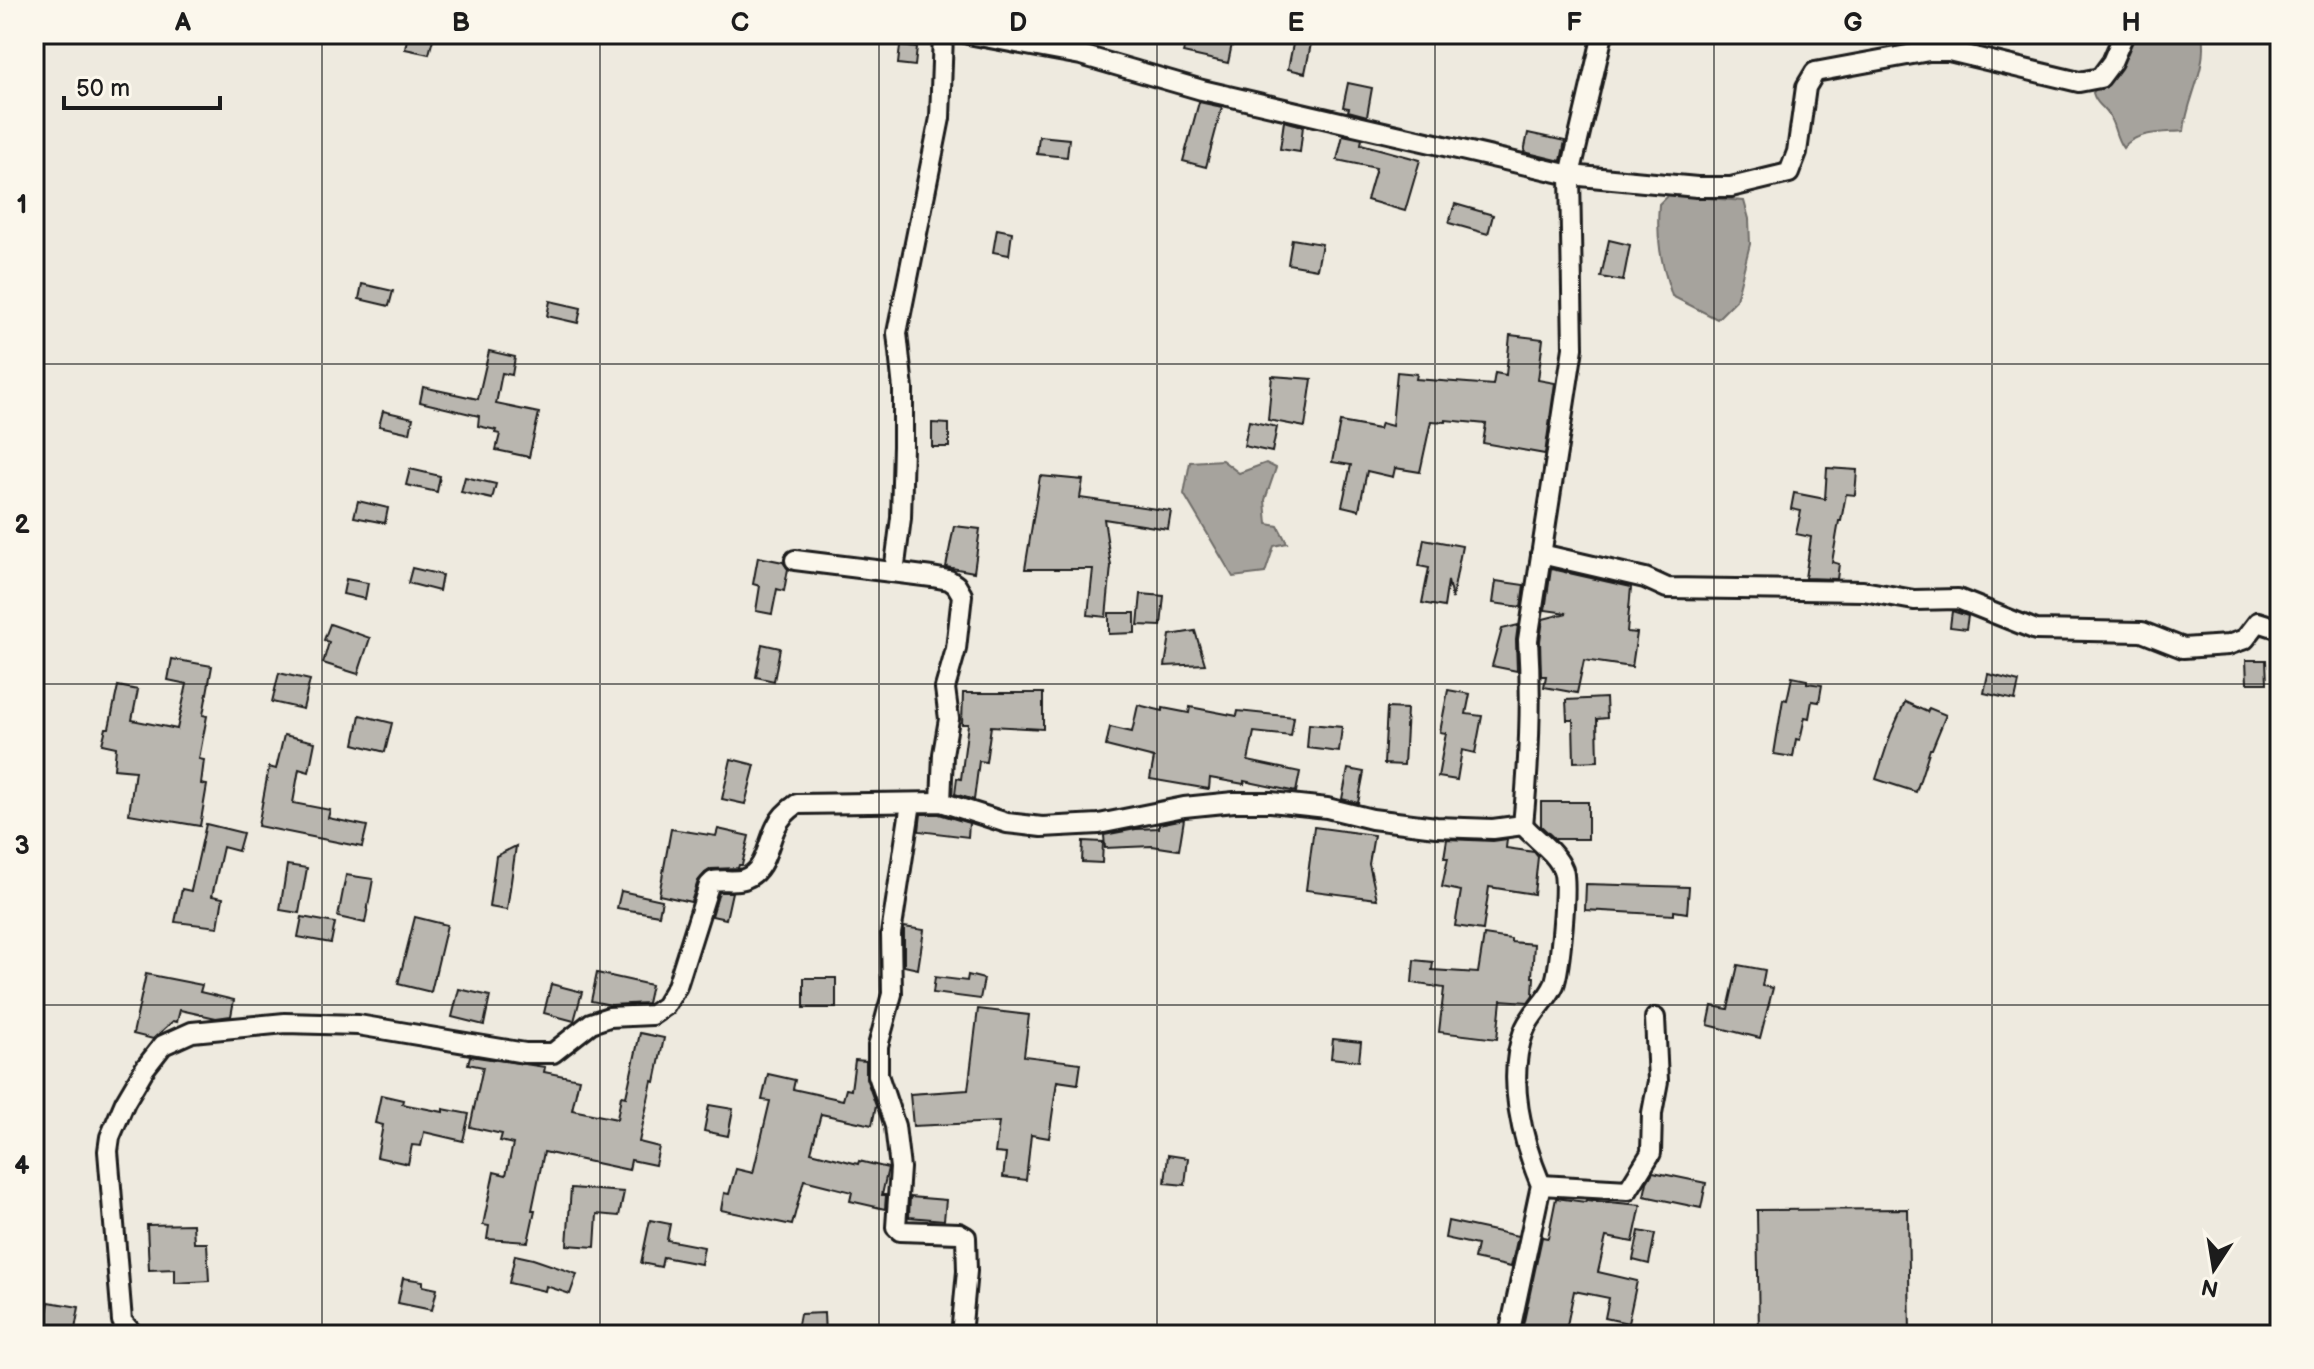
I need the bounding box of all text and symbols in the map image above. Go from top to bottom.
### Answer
text: A [174,8,191,39]
text: B [452,8,470,39]
text: C [731,8,749,39]
text: D [1009,8,1027,39]
text: E [1288,8,1305,39]
text: F [1566,8,1582,39]
text: G [1843,8,1863,39]
text: H [2121,8,2141,39]
scale bar [64,60,220,110]
text: 50 m [76,74,130,103]
text: 1 [17,190,27,221]
text: 2 [14,510,30,541]
text: 3 [14,831,30,862]
text: 4 [14,1151,30,1182]
north arrow [2174,1229,2254,1309]
text: N [2199,1272,2221,1302]

